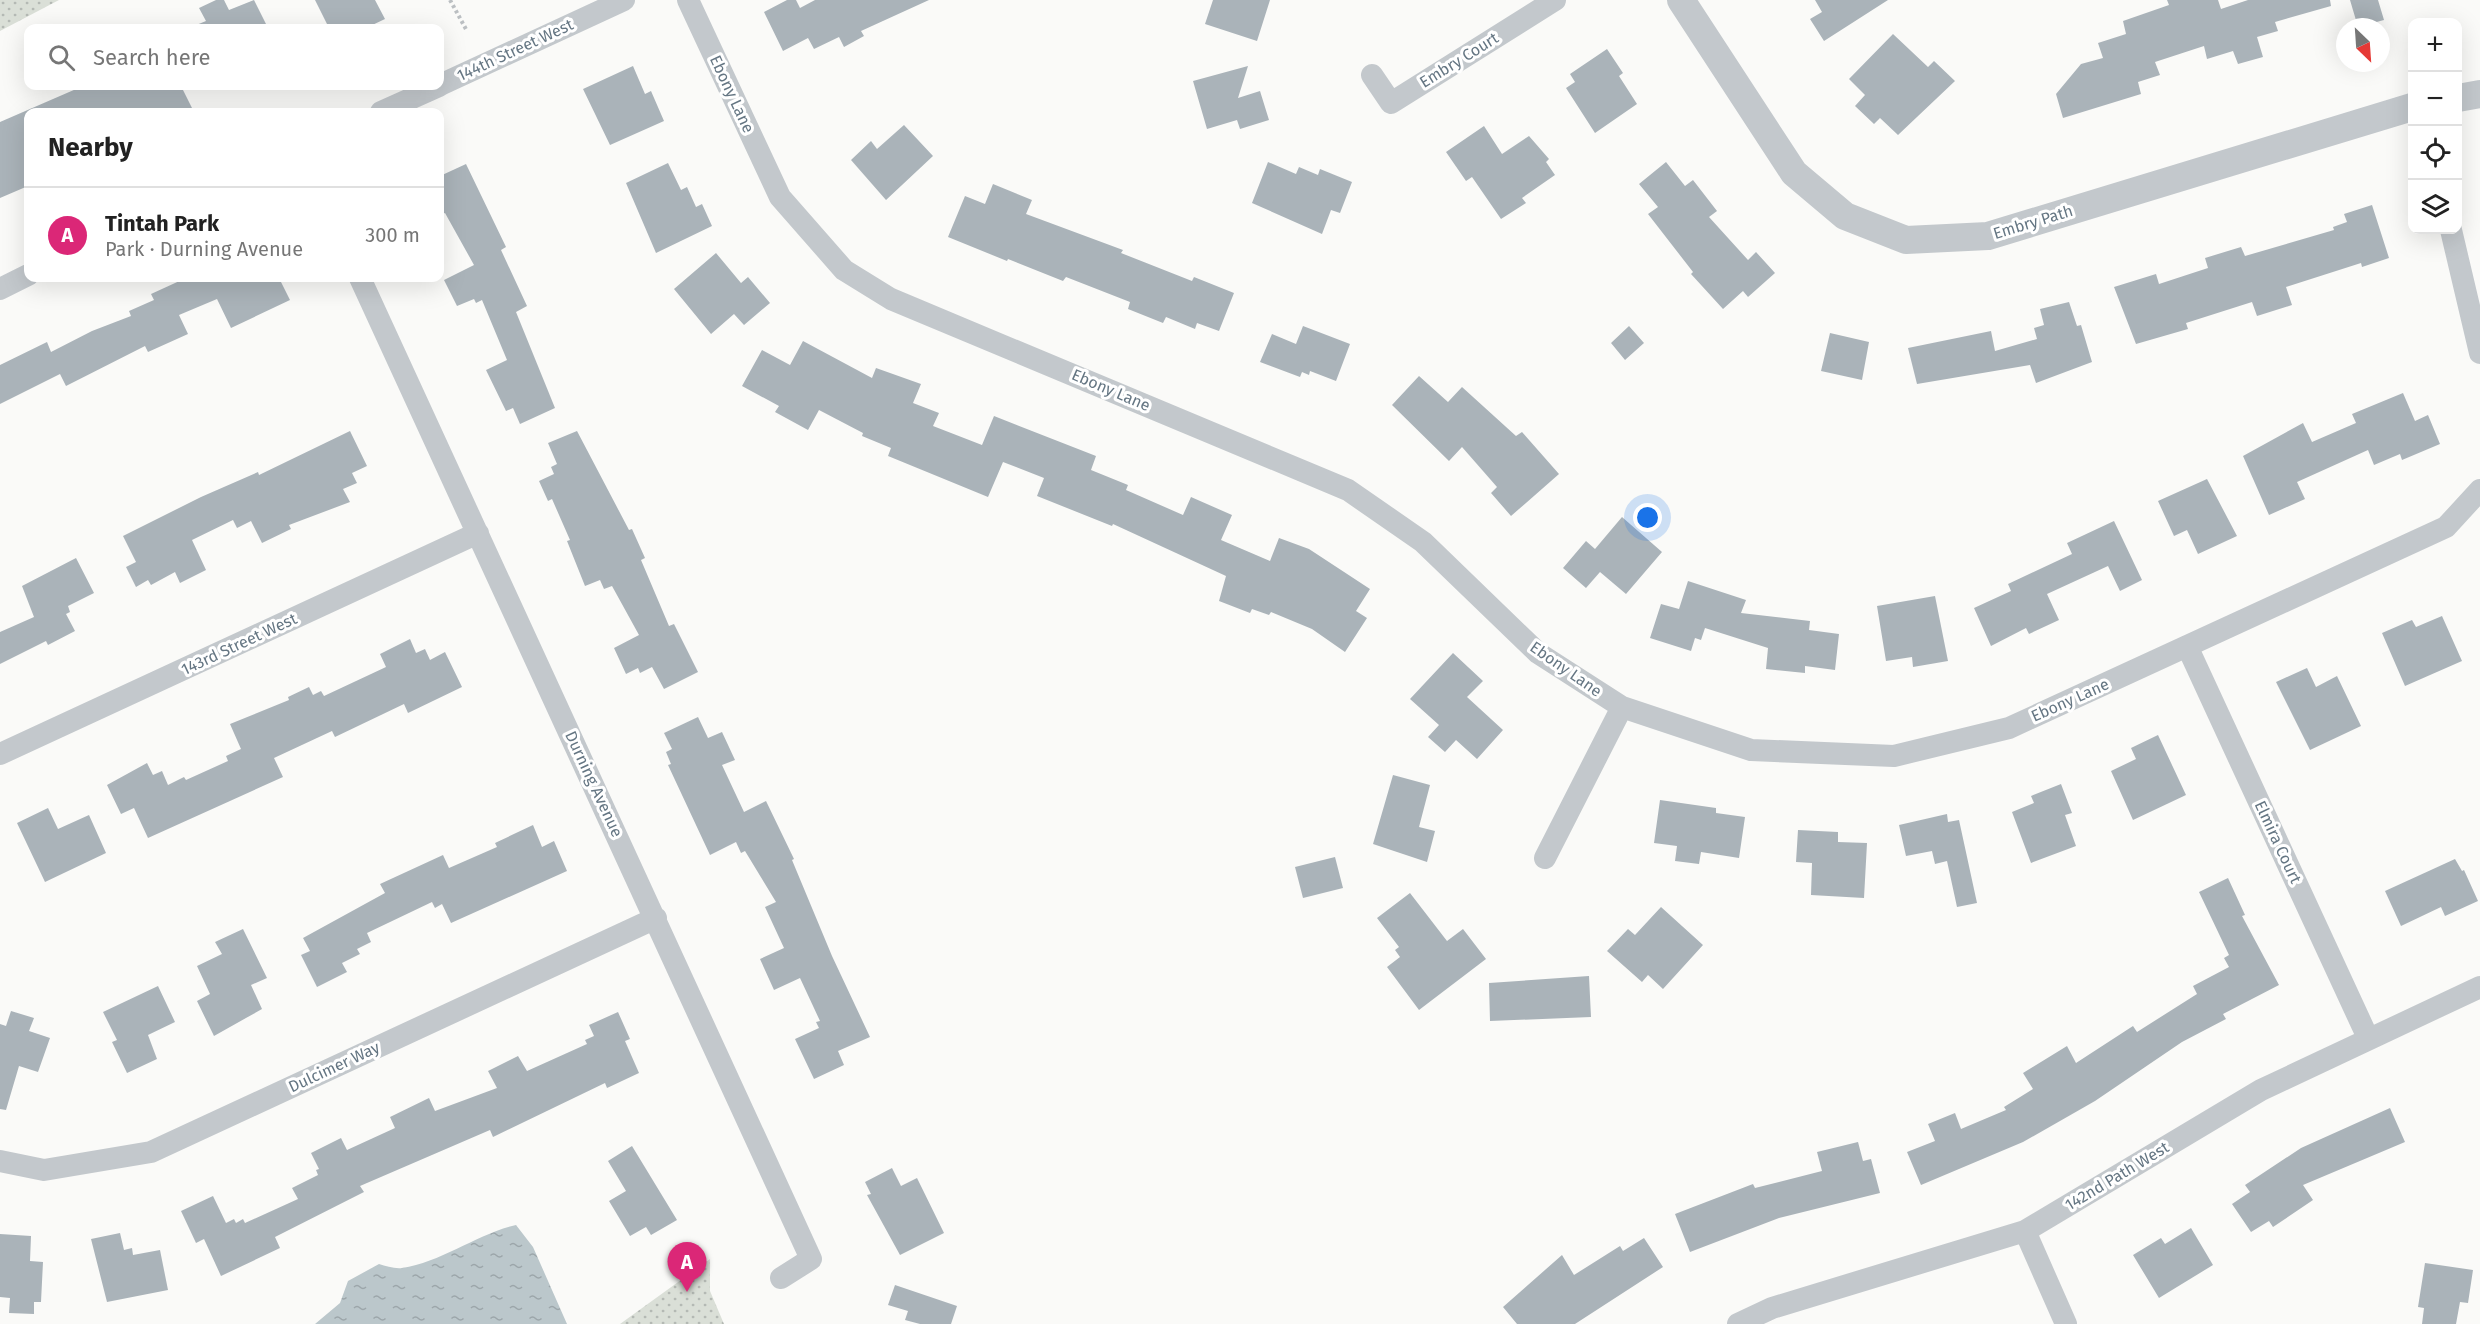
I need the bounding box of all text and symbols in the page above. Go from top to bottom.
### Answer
street label: 144th Street West [454,15,576,85]
north arrow [2336,18,2390,72]
map controls [2408,18,2462,234]
button: + [2408,18,2462,72]
search box [24,24,444,90]
street label: Embry Court [1416,28,1502,92]
icon: search [45,41,78,74]
text: Search here [93,44,211,71]
street label: Ebony Lane [706,52,758,136]
button: − [2408,72,2462,126]
button: locate [2408,126,2462,180]
text: Nearby [48,132,133,163]
button: layers [2408,180,2462,234]
street label: Embry Path [1991,201,2075,243]
text: Tintah Park [105,210,219,237]
text: A [62,223,73,247]
text: 300 m [365,223,420,247]
text: Park · Durning Avenue [105,237,303,261]
street label: Ebony Lane [1069,365,1153,415]
your location [1633,503,1662,532]
street label: 143rd Street West [178,609,300,679]
street label: Ebony Lane [1526,637,1606,701]
street label: Ebony Lane [2028,674,2112,726]
street label: Durning Avenue [561,728,627,840]
street label: Elmira Court [2251,798,2306,887]
street label: Dulcimer Way [285,1038,383,1096]
street label: 142nd Path West [2062,1137,2173,1214]
pin: A [668,1242,706,1292]

